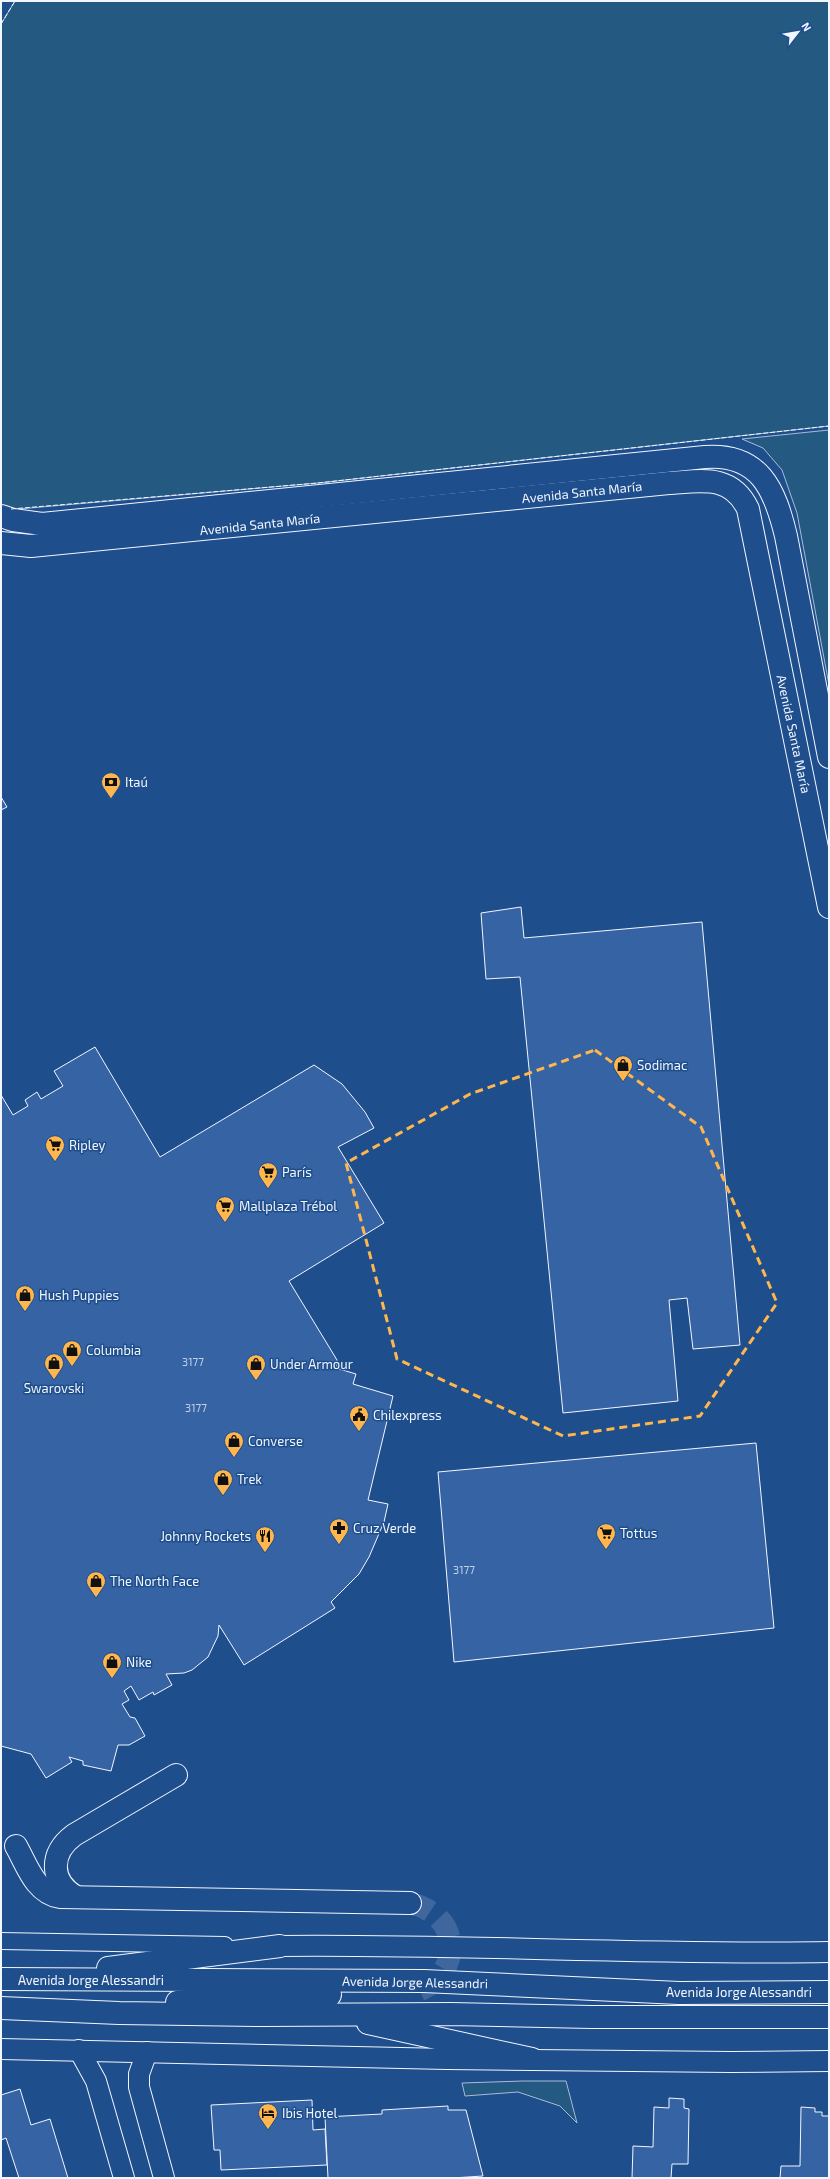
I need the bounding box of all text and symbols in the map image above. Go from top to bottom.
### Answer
north arrow [778,12,818,52]
text: N [799,20,815,33]
street label: Avenida Santa María [521,478,643,506]
street label: Avenida Santa María [199,510,321,538]
street label: Avenida Santa María [774,673,814,795]
bank icon: Itaú [100,771,122,799]
place label: Itaú [125,774,148,790]
shop icon: Sodimac [612,1054,634,1082]
place label: Sodimac [637,1057,687,1073]
supermarket icon: Ripley [44,1134,66,1162]
place label: Ripley [69,1137,106,1153]
supermarket icon: París [257,1161,279,1189]
place label: París [282,1164,312,1180]
supermarket icon: Mallplaza Trébol [214,1195,236,1223]
place label: Mallplaza Trébol [239,1198,337,1214]
shop icon: Hush Puppies [14,1284,36,1312]
place label: Hush Puppies [39,1287,119,1303]
shop icon: Columbia [61,1339,83,1367]
place label: Columbia [86,1342,141,1358]
shop icon: Swarovski [43,1352,65,1380]
shop icon: Under Armour [245,1353,267,1381]
house number: 3177 [182,1355,204,1368]
place label: Under Armour [270,1356,353,1372]
place label: Swarovski [24,1380,84,1396]
house number: 3177 [185,1401,207,1414]
public building icon: Chilexpress [348,1404,370,1432]
place label: Chilexpress [373,1407,442,1423]
shop icon: Converse [223,1430,245,1458]
place label: Converse [248,1433,303,1449]
shop icon: Trek [212,1468,234,1496]
place label: Trek [237,1471,262,1487]
pharmacy icon: Cruz Verde [328,1517,350,1545]
place label: Cruz Verde [353,1520,416,1536]
supermarket icon: Tottus [595,1522,617,1550]
restaurant icon: Johnny Rockets [254,1525,276,1553]
place label: Tottus [620,1525,657,1541]
place label: Johnny Rockets [160,1528,251,1544]
house number: 3177 [453,1563,475,1576]
shop icon: The North Face [85,1570,107,1598]
place label: The North Face [110,1573,199,1589]
shop icon: Nike [101,1651,123,1679]
place label: Nike [126,1654,152,1670]
street label: Avenida Jorge Alessandri [18,1972,164,1988]
street label: Avenida Jorge Alessandri [342,1973,488,1991]
street label: Avenida Jorge Alessandri [666,1984,812,2000]
hotel icon: Ibis Hotel [257,2102,279,2130]
place label: Ibis Hotel [282,2105,338,2121]

